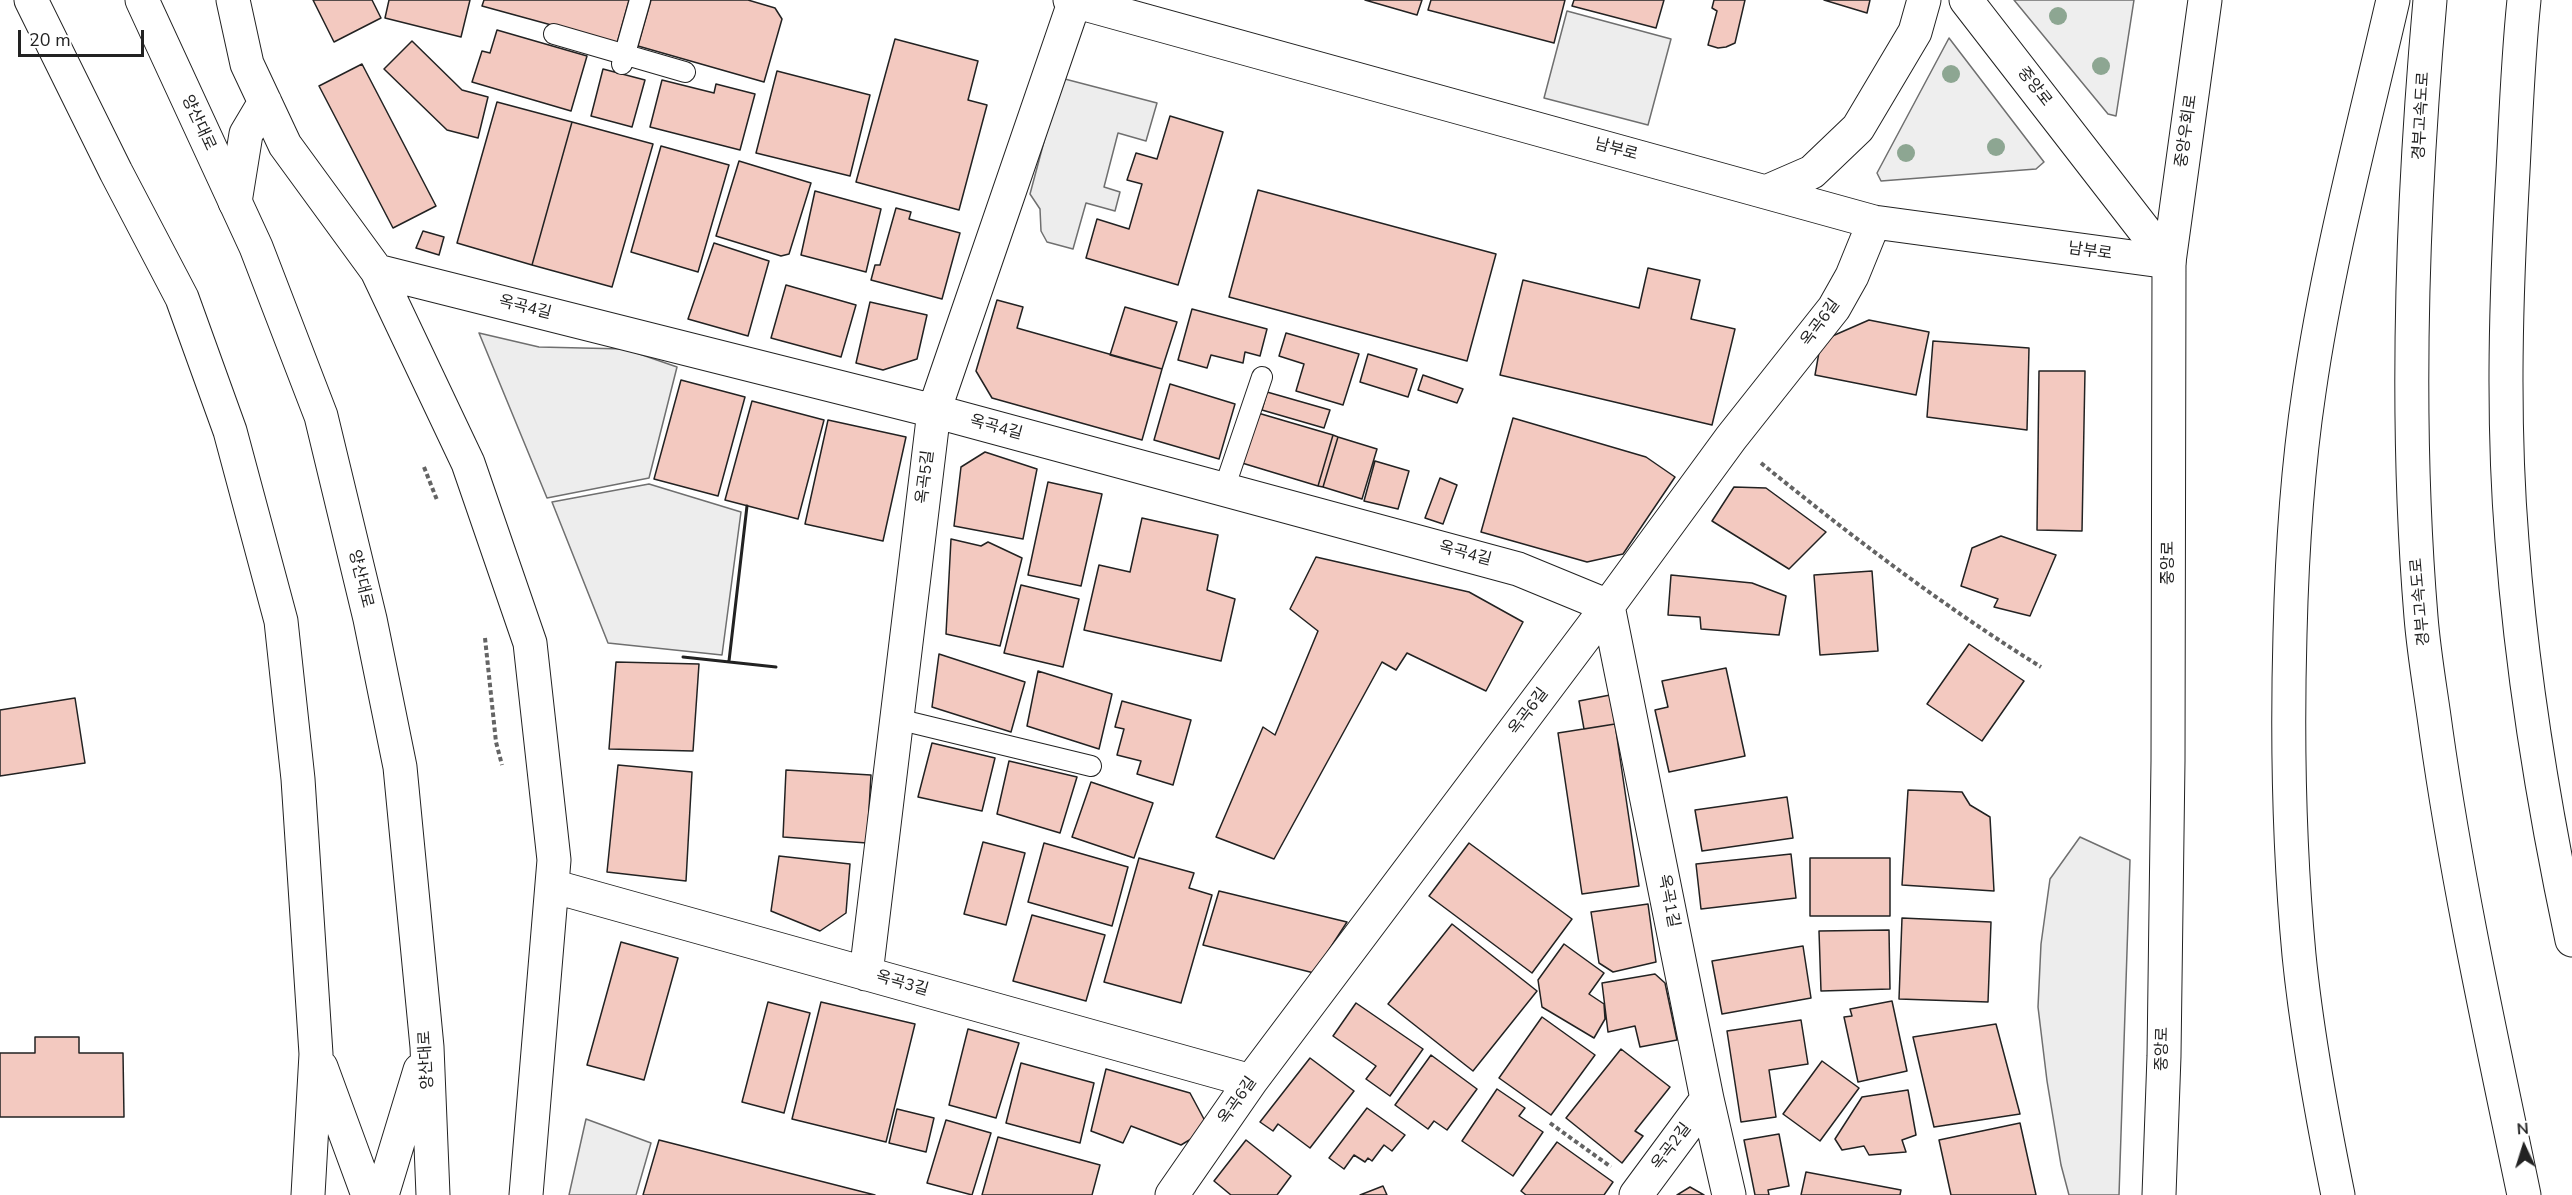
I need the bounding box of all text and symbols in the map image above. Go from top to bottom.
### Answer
scale bar [21,18,147,56]
text: 20 m [29,28,71,52]
street label: 중앙로 [2013,64,2055,110]
street label: 경부고속도로 [2410,71,2434,161]
street label: 양산대로 [177,92,219,154]
street label: 중앙우회로 [2172,93,2202,169]
street label: 남부로 [1592,135,1640,165]
street label: 남부로 [2067,239,2113,265]
street label: 옥곡4길 [497,292,553,324]
street label: 옥곡6길 [1797,296,1845,350]
street label: 옥곡4길 [968,412,1024,444]
street label: 옥곡5길 [913,449,939,505]
street label: 옥곡4길 [1437,538,1493,570]
street label: 중앙로 [2159,541,2179,585]
street label: 양산대로 [344,548,376,610]
street label: 경부고속도로 [2408,557,2434,647]
street label: 옥곡6길 [1505,685,1553,739]
street label: 옥곡1길 [1653,873,1683,929]
street label: 옥곡3길 [874,967,930,1001]
street label: 중앙로 [2153,1027,2173,1071]
street label: 양산대로 [416,1030,438,1090]
street label: 옥곡6길 [1215,1073,1261,1129]
north arrow [2494,1117,2554,1177]
text: N [2516,1118,2529,1140]
street label: 옥곡2길 [1648,1120,1696,1174]

